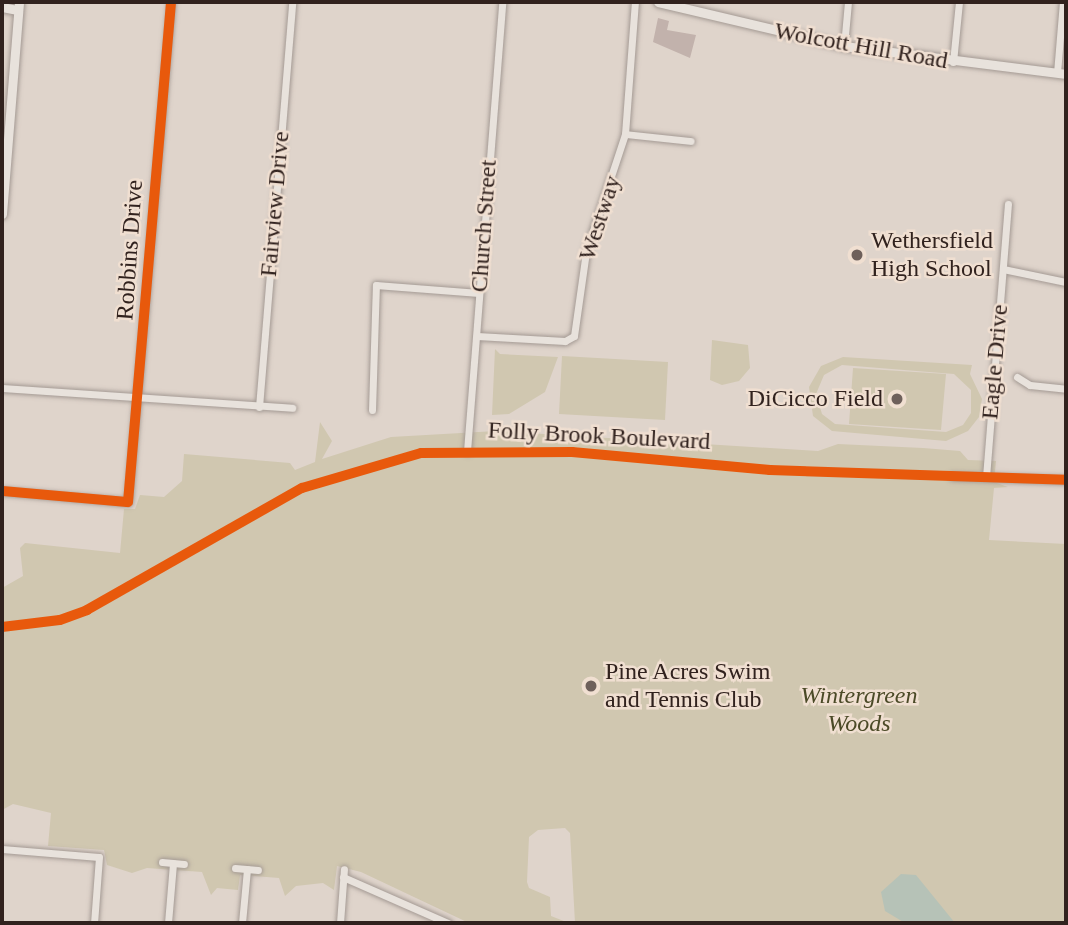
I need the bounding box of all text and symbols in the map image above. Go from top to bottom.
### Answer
street label: Wolcott Hill Road [772,17,950,75]
street label: Fairview Drive [254,130,296,278]
street label: Church Street [465,159,503,293]
street label: Westway [573,172,627,264]
street label: Robbins Drive [111,179,149,321]
place label: Wethersfield High School [871,227,993,283]
marker: Wethersfield High School [849,247,865,263]
street label: Eagle Drive [976,303,1014,421]
place label: DiCicco Field [748,385,883,413]
marker: DiCicco Field [889,391,905,407]
street label: Folly Brook Boulevard [487,416,711,456]
place label: Pine Acres Swim and Tennis Club [605,658,772,714]
marker: Pine Acres Swim and Tennis Club [583,678,599,694]
park label: Wintergreen Woods [801,682,917,738]

